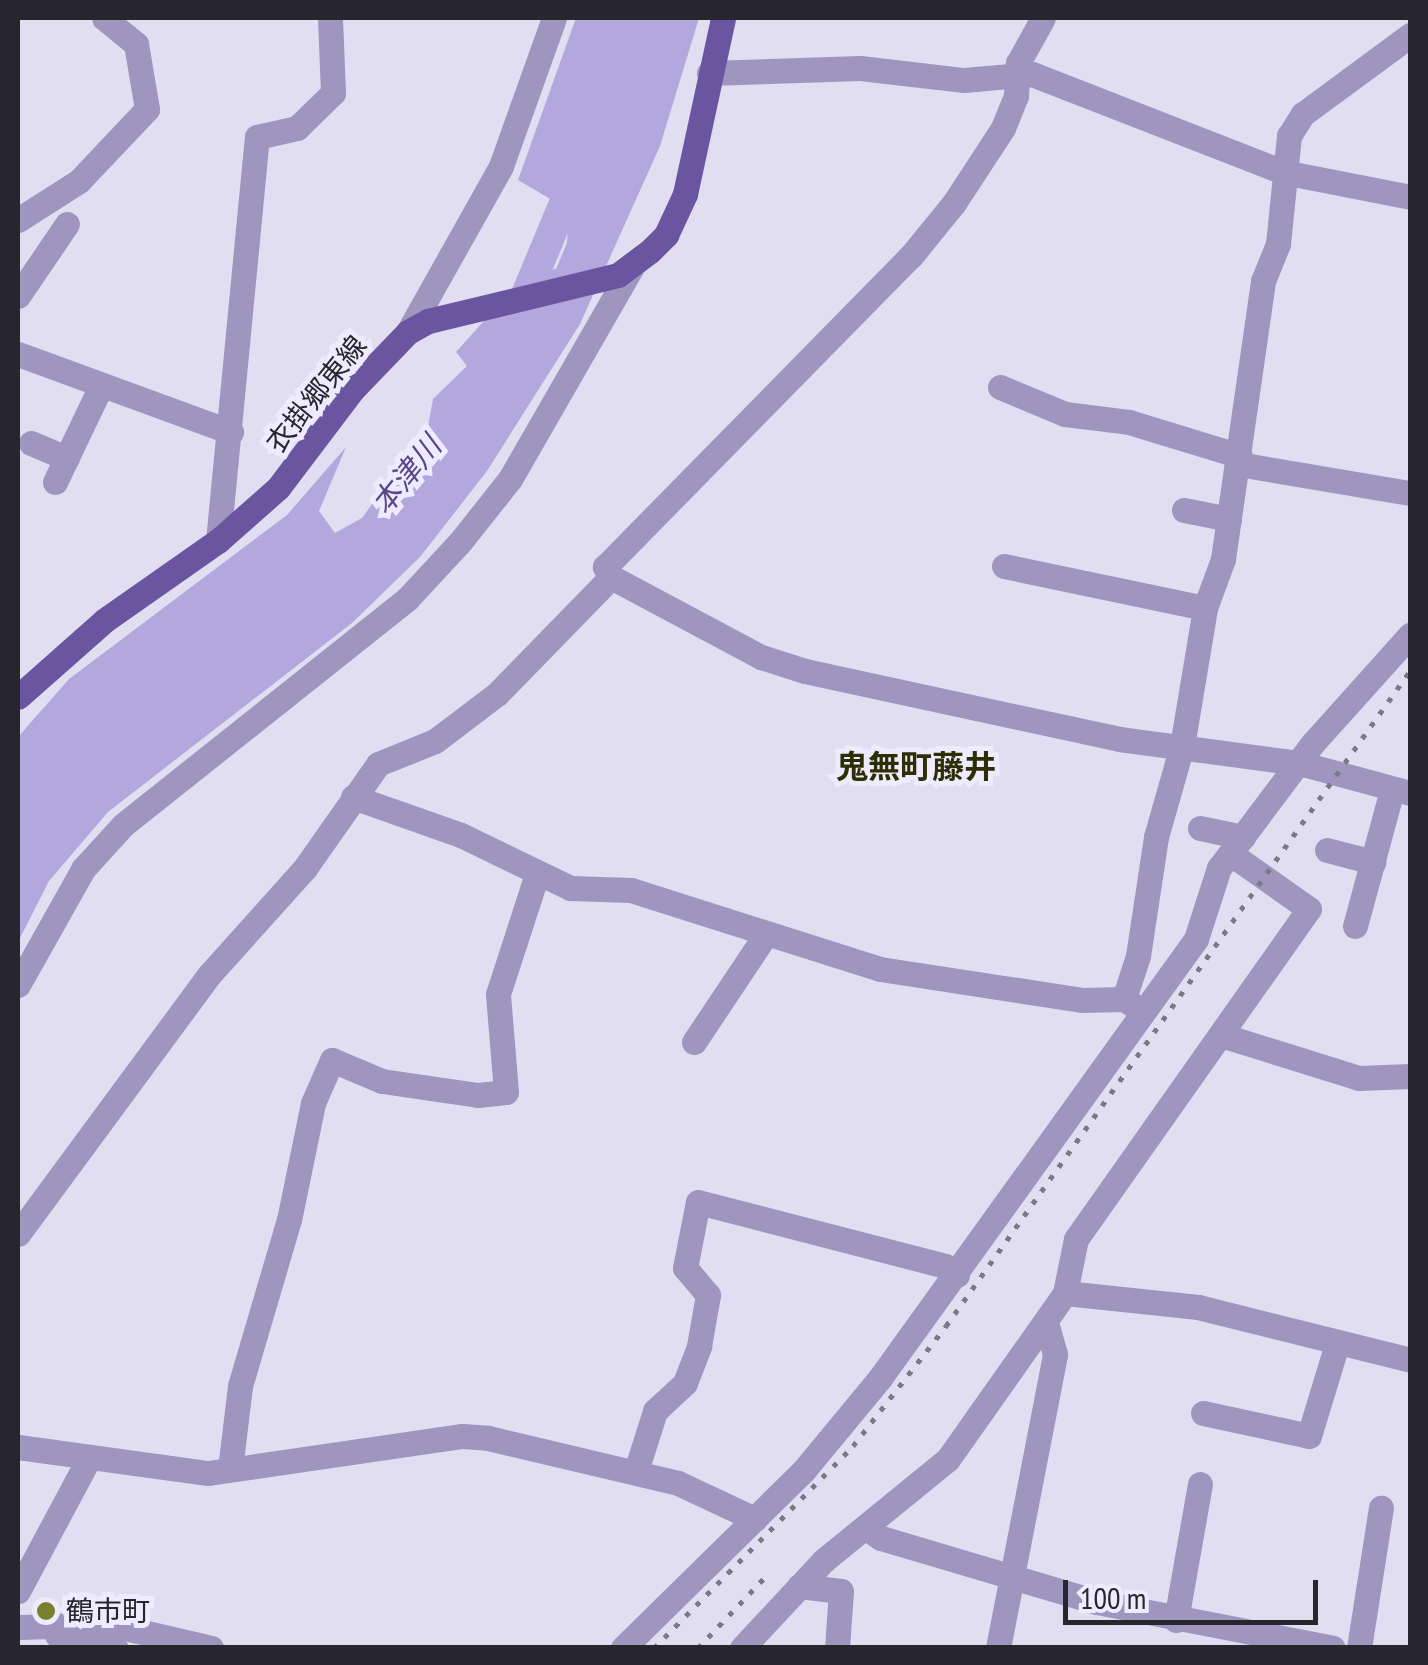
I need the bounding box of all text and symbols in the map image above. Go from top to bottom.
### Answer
street label: 衣掛郷東線 [259,329,373,459]
water label: 本津川 [364,429,448,521]
district label: 鬼無町藤井 [836,747,996,785]
scale bar [1068,1560,1323,1622]
text: 100 m [1080,1578,1146,1617]
place label: 鶴市町 [66,1594,150,1628]
marker: 鶴市町 [35,1600,57,1622]

